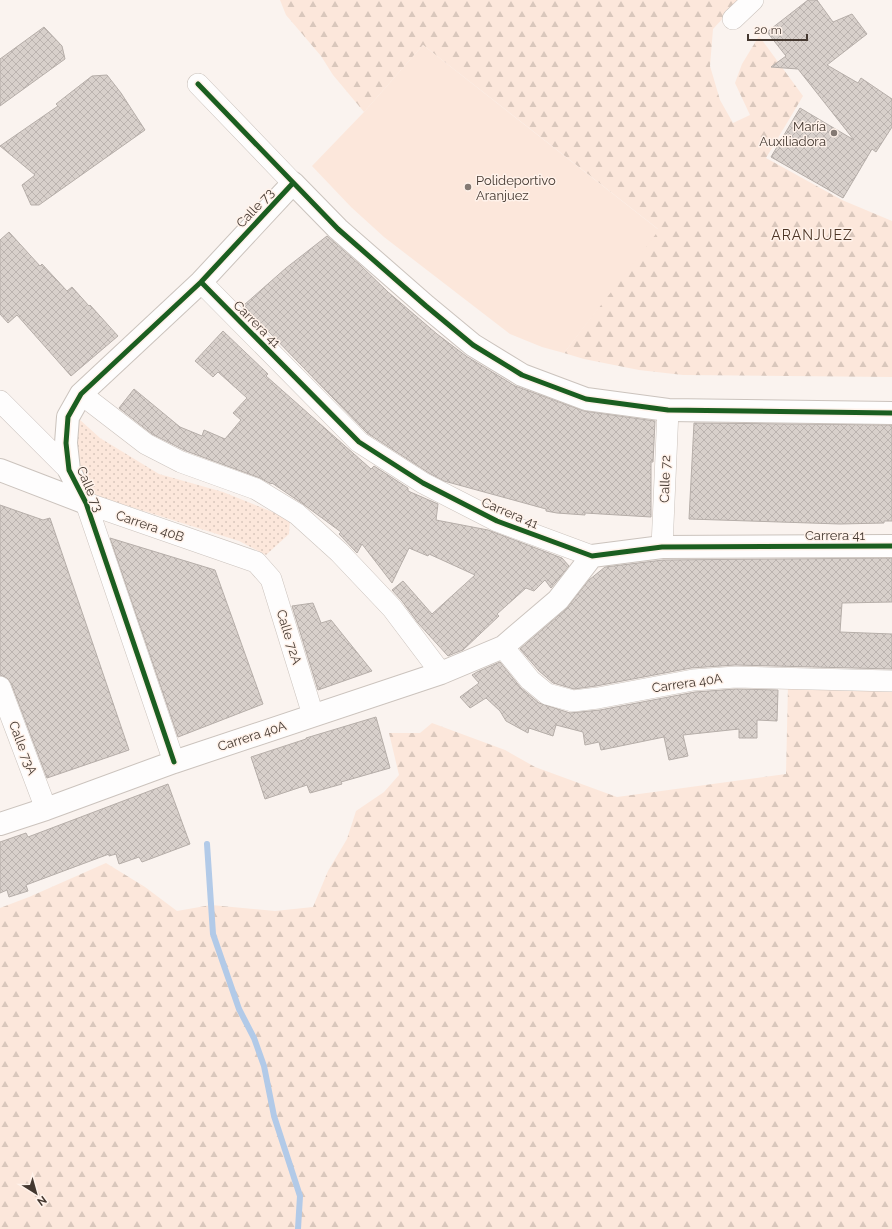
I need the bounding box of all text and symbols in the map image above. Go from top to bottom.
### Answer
scale bar [748,16,807,42]
text: 20 m [754,23,782,37]
place label: María Auxiliadora [759,119,826,149]
marker: María Auxiliadora [829,128,839,138]
place label: Polideportivo Aranjuez [476,173,556,203]
marker: Polideportivo Aranjuez [463,182,473,192]
street label: Calle 73 [233,185,277,231]
district label: ARANJUEZ [771,227,853,243]
street label: Carrera 41 [230,297,284,351]
street label: Calle 72 [657,455,673,503]
street label: Calle 73 [74,464,106,514]
street label: Carrera 41 [479,494,541,532]
street label: Carrera 40B [114,507,186,545]
street label: Carrera 41 [805,528,866,543]
street label: Calle 72A [274,608,304,666]
street label: Carrera 40A [651,671,723,695]
street label: Carrera 40A [216,718,288,754]
street label: Calle 73A [6,719,40,777]
north arrow [16,1173,56,1213]
text: N [34,1193,49,1208]

